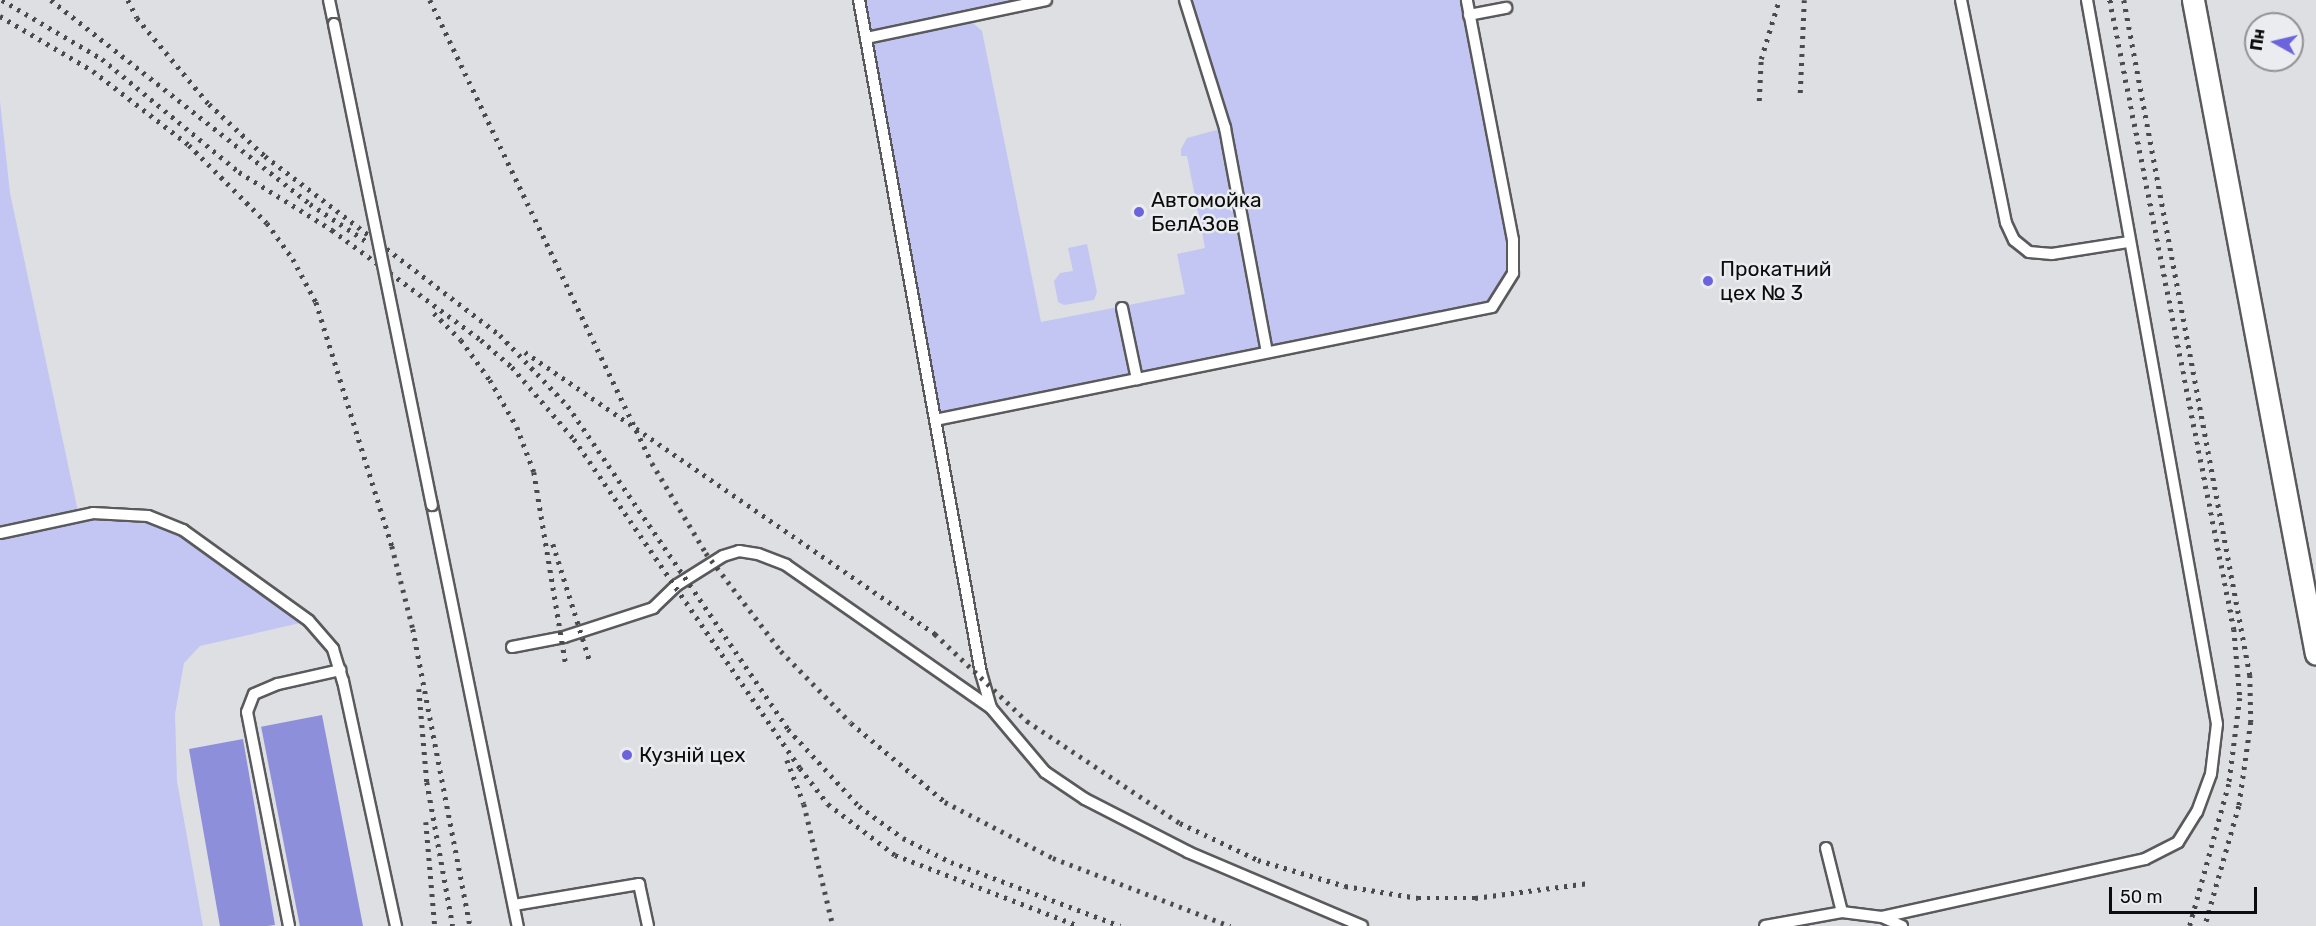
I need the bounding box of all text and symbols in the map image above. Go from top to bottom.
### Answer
north arrow [2244,12,2304,72]
text: Пн [2247,27,2269,52]
place label: Автомойка БелАЗов [1151,187,1262,237]
marker: Автомойка БелАЗов [1132,205,1146,219]
place label: Прокатний цех № 3 [1720,256,1832,306]
marker: Прокатний цех № 3 [1701,274,1715,288]
place label: Кузній цех [639,742,745,768]
marker: Кузній цех [620,748,634,762]
scale bar [2112,875,2260,913]
text: 50 m [2120,886,2163,908]

